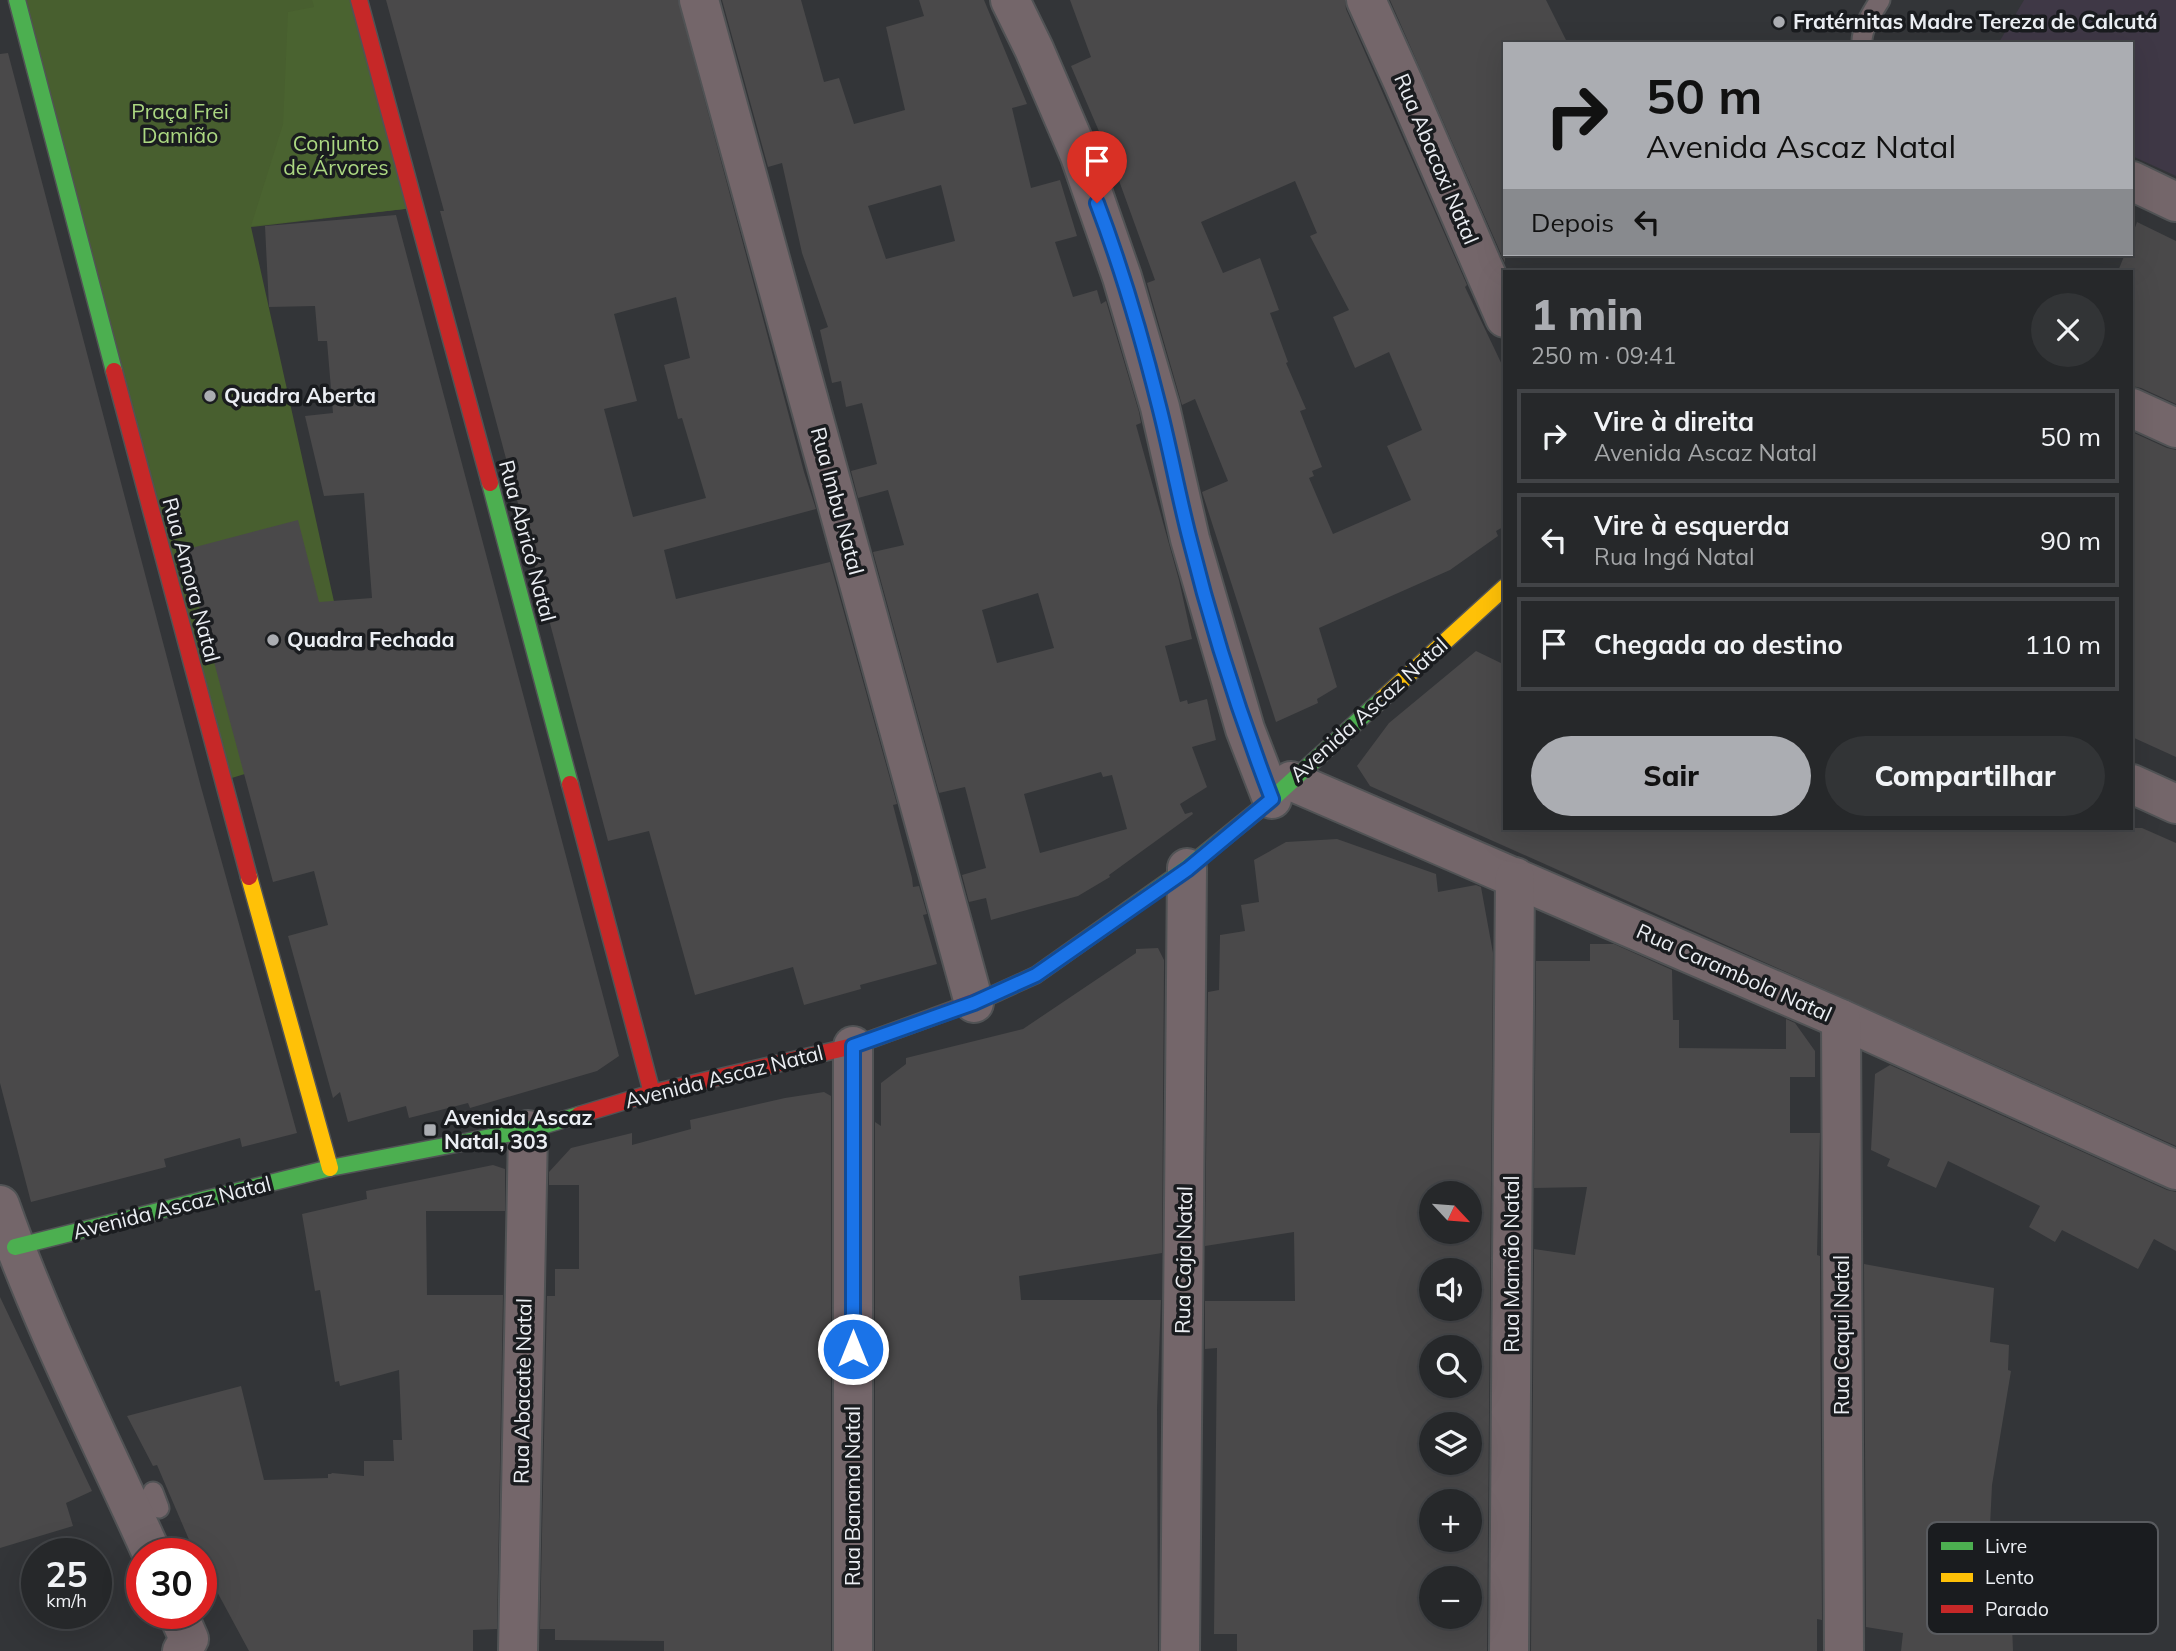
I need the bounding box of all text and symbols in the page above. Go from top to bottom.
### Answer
place label: Fratérnitas Madre Tereza de Calcutá [1793,8,2158,34]
marker: Fratérnitas Madre Tereza de Calcutá [1771,14,1787,30]
text: 50 m [1646,65,1762,126]
street label: Rua Abacaxi Natal [1389,69,1485,248]
icon: right [1531,70,1622,161]
park label: Praça Frei Damião [131,98,229,148]
text: Avenida Ascaz Natal [1646,126,1956,166]
park label: Conjunto de Árvores [283,130,389,180]
pin [1067,131,1127,203]
icon: arrive [1078,142,1116,180]
icon: left [1628,203,1666,241]
text: Depois [1531,206,1614,239]
text: 1 min [1531,288,1644,341]
button: close [2031,293,2105,367]
text: 250 m · 09:41 [1531,341,1676,370]
place label: Quadra Aberta [224,382,376,408]
marker: Quadra Aberta [202,388,218,404]
text: Vire à direita [1594,405,1754,438]
icon: right [1535,417,1573,455]
text: 50 m [2040,420,2101,453]
street label: Rua Imbu Natal [806,424,870,578]
text: Avenida Ascaz Natal [1594,438,1817,467]
street label: Rua Abricó Natal [494,457,562,624]
street label: Rua Amora Natal [157,495,226,665]
text: Vire à esquerda [1594,509,1790,542]
icon: left [1535,521,1573,559]
text: 90 m [2040,524,2101,557]
text: Rua Ingá Natal [1594,542,1754,571]
icon: arrive [1535,625,1573,663]
place label: Quadra Fechada [287,626,454,652]
text: Chegada ao destino [1594,628,1843,661]
text: 110 m [2025,628,2101,661]
marker: Quadra Fechada [265,632,281,648]
street label: Avenida Ascaz Natal [1284,632,1453,787]
button: Sair [1531,736,1811,816]
button: Compartilhar [1825,736,2105,816]
street label: Rua Carambola Natal [1633,917,1836,1027]
street label: Avenida Ascaz Natal [622,1039,826,1113]
place label: Avenida Ascaz Natal, 303 [444,1104,593,1154]
marker: Avenida Ascaz Natal, 303 [422,1122,438,1138]
street label: Avenida Ascaz Natal [70,1170,274,1244]
street label: Rua Mamão Natal [1498,1175,1524,1353]
north arrow [1419,1181,1482,1244]
map controls [1419,1181,1482,1629]
street label: Rua Caja Natal [1169,1186,1197,1334]
street label: Rua Caqui Natal [1828,1255,1854,1415]
button: sound [1419,1258,1482,1321]
street label: Rua Abacate Natal [507,1298,537,1484]
position arrow [816,1312,890,1386]
button: search [1419,1335,1482,1398]
street label: Rua Banana Natal [839,1406,865,1586]
button: layers [1419,1412,1482,1475]
button: + [1419,1489,1482,1552]
legend [1927,1522,2158,1634]
text: Livre [1985,1534,2027,1558]
speed limit sign: 30 [126,1538,217,1629]
text: 25 [45,1552,88,1596]
text: Lento [1985,1565,2034,1589]
button: − [1419,1566,1482,1629]
text: km/h [46,1589,87,1612]
text: Parado [1985,1597,2049,1621]

